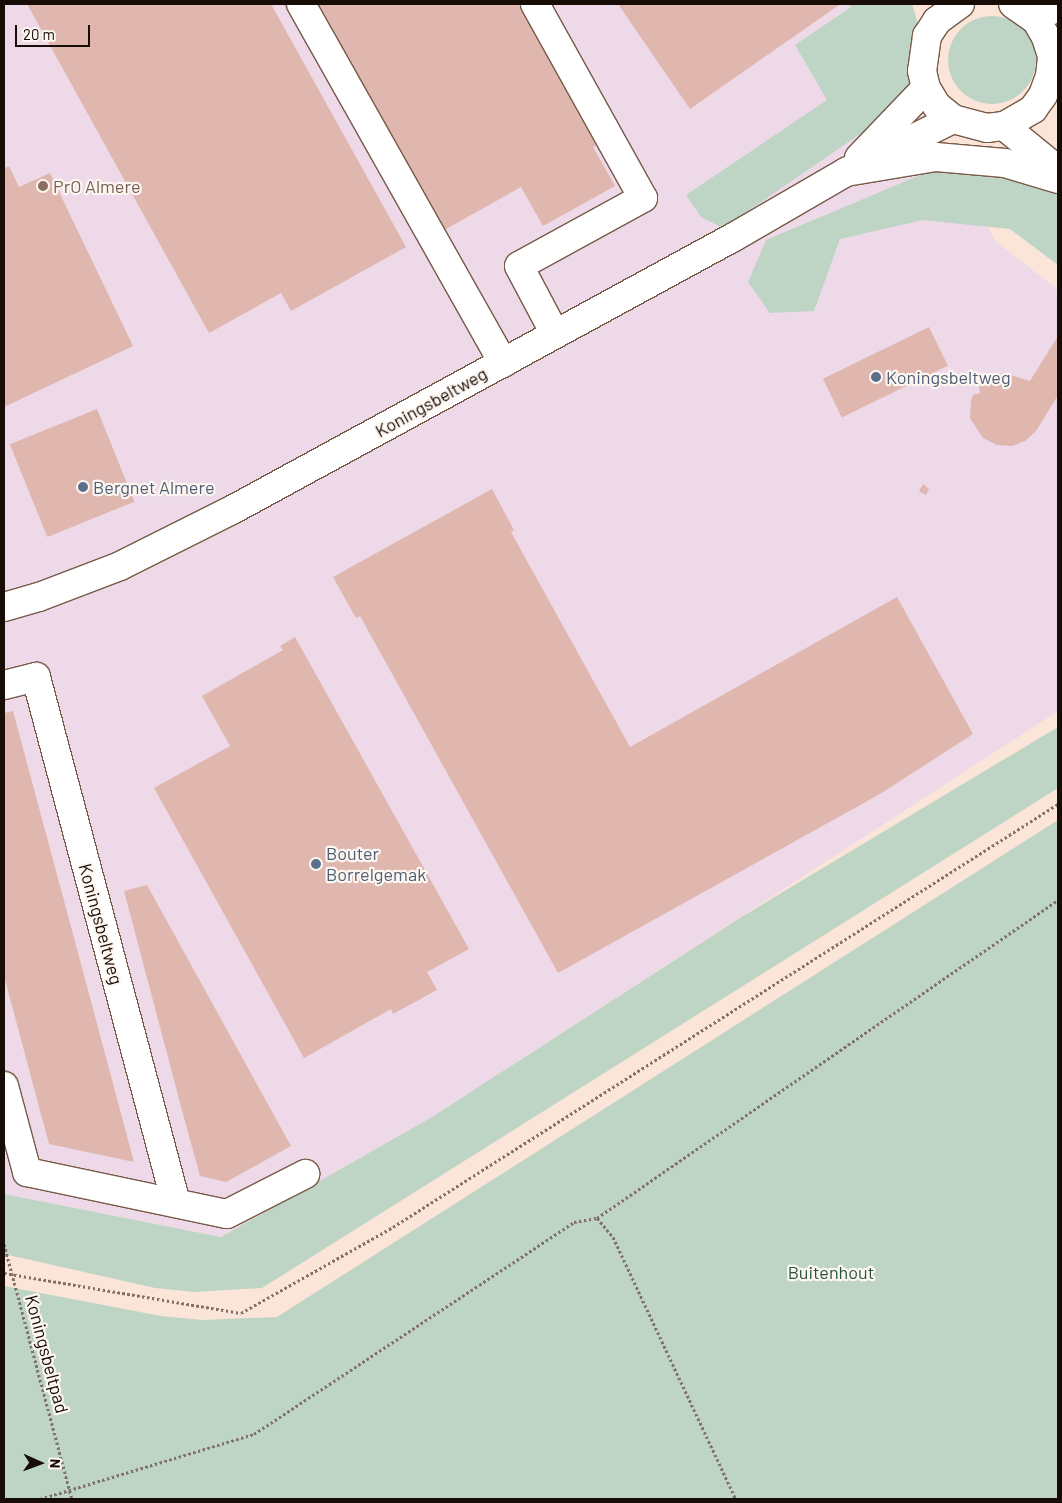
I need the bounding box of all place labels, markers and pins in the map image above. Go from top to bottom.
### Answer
place label: PrO Almere [53,175,140,197]
marker: PrO Almere [37,180,49,192]
place label: Koningsbeltweg [886,366,1011,388]
marker: Koningsbeltweg [870,371,882,383]
place label: Bergnet Almere [93,476,215,498]
marker: Bergnet Almere [77,481,89,493]
place label: Bouter Borrelgemak [326,843,426,886]
marker: Bouter Borrelgemak [310,858,322,870]

